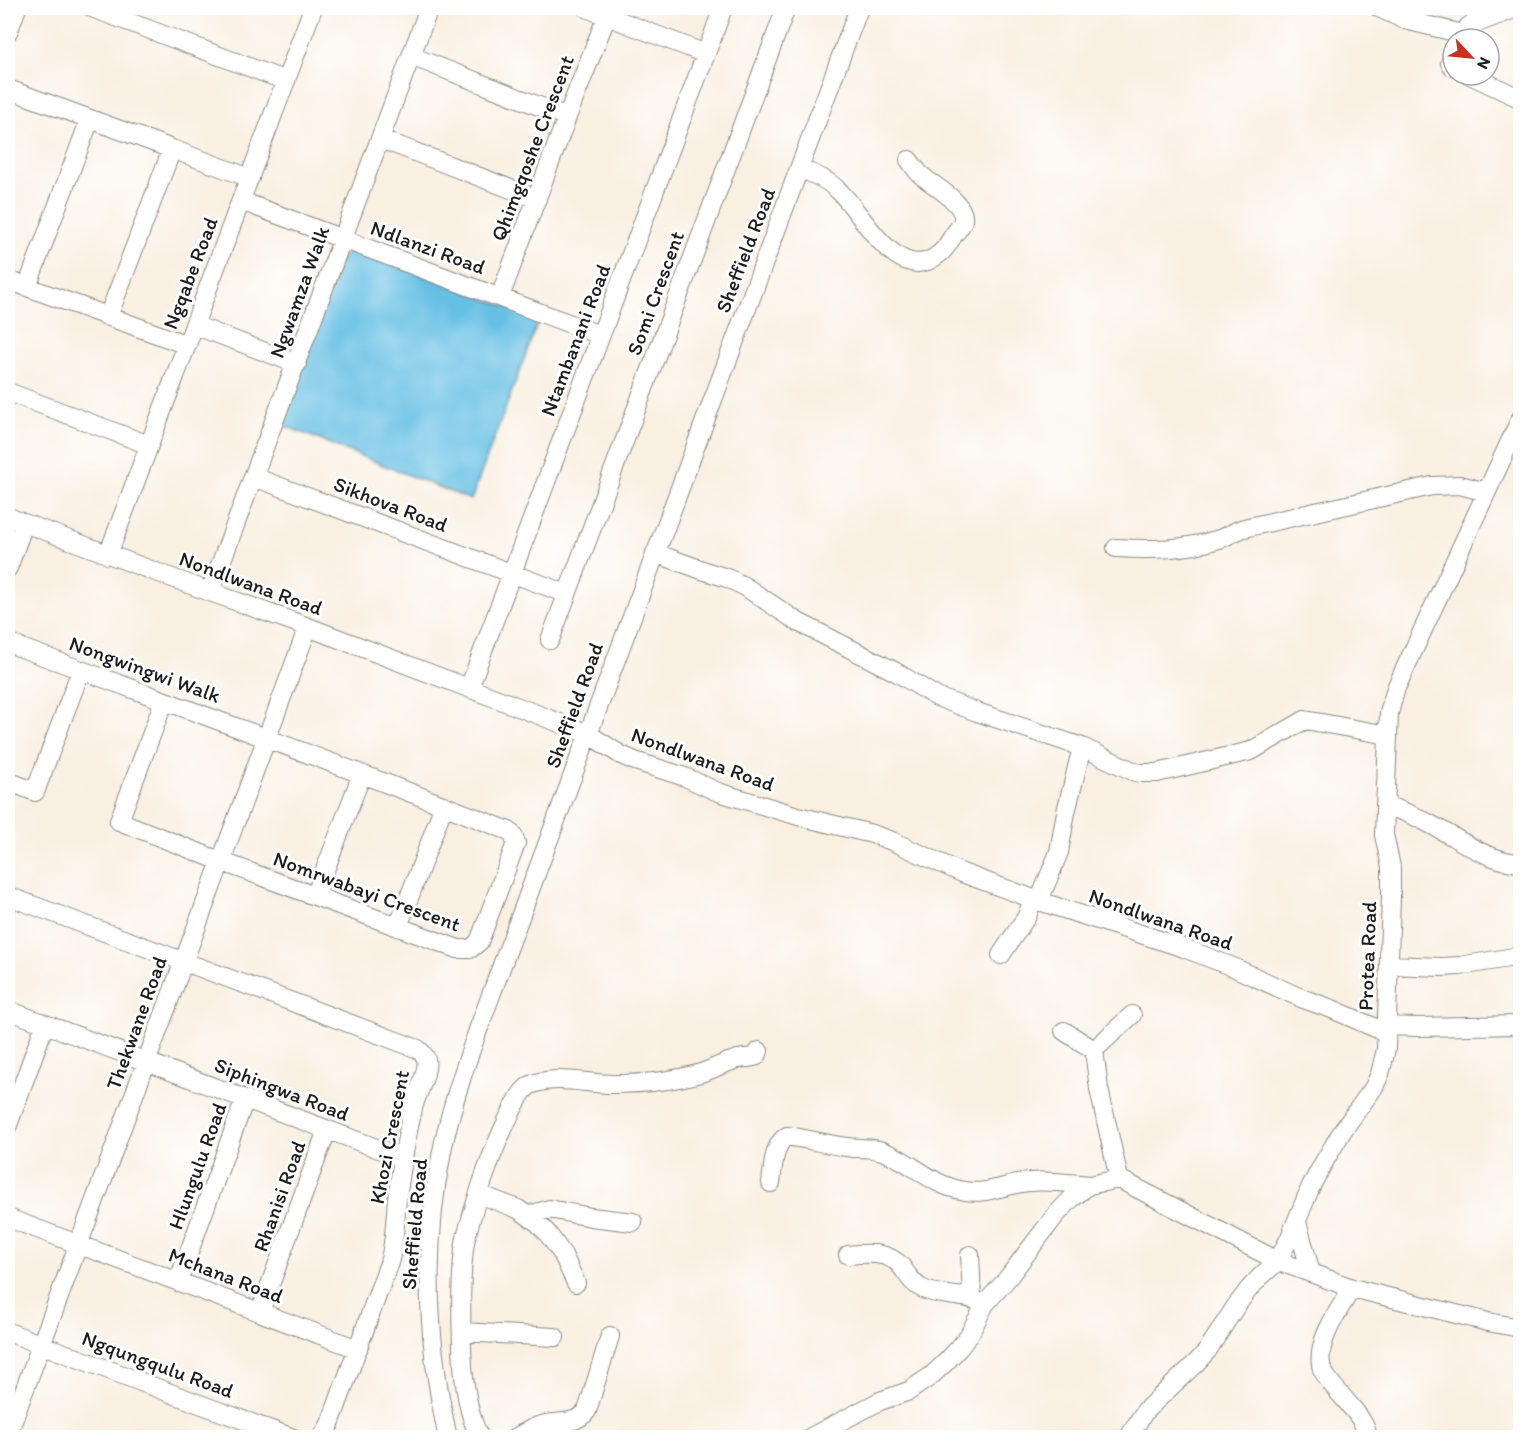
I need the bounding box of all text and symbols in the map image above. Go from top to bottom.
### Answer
north arrow [1441,27,1501,87]
street label: Qhimgqoshe Crescent [485,51,579,244]
text: N [1473,54,1495,72]
street label: Sheffield Road [710,184,780,316]
street label: Ngqabe Road [157,213,223,333]
street label: Ndlanzi Road [367,215,489,279]
street label: Ngwamza Walk [264,223,334,361]
street label: Somi Crescent [621,227,689,358]
street label: Ntambanani Road [534,260,616,420]
street label: Sikhova Road [330,471,452,537]
street label: Nondlwana Road [176,546,327,621]
street label: Nongwingwi Walk [66,630,224,708]
street label: Sheffield Road [540,638,608,771]
street label: Nondlwana Road [628,722,779,797]
street label: Nomrwabayi Crescent [270,845,464,937]
street label: Nondlwana Road [1086,883,1237,956]
street label: Protea Road [1353,900,1381,1011]
street label: Thekwane Road [100,953,172,1093]
street label: Siphingwa Road [211,1052,353,1126]
street label: Khozi Crescent [364,1068,414,1206]
street label: Hlungulu Road [163,1099,231,1233]
street label: Rhanisi Road [247,1137,311,1255]
street label: Sheffield Road [396,1157,432,1291]
street label: Mchana Road [165,1242,287,1308]
street label: Ngqungqulu Road [79,1325,238,1403]

